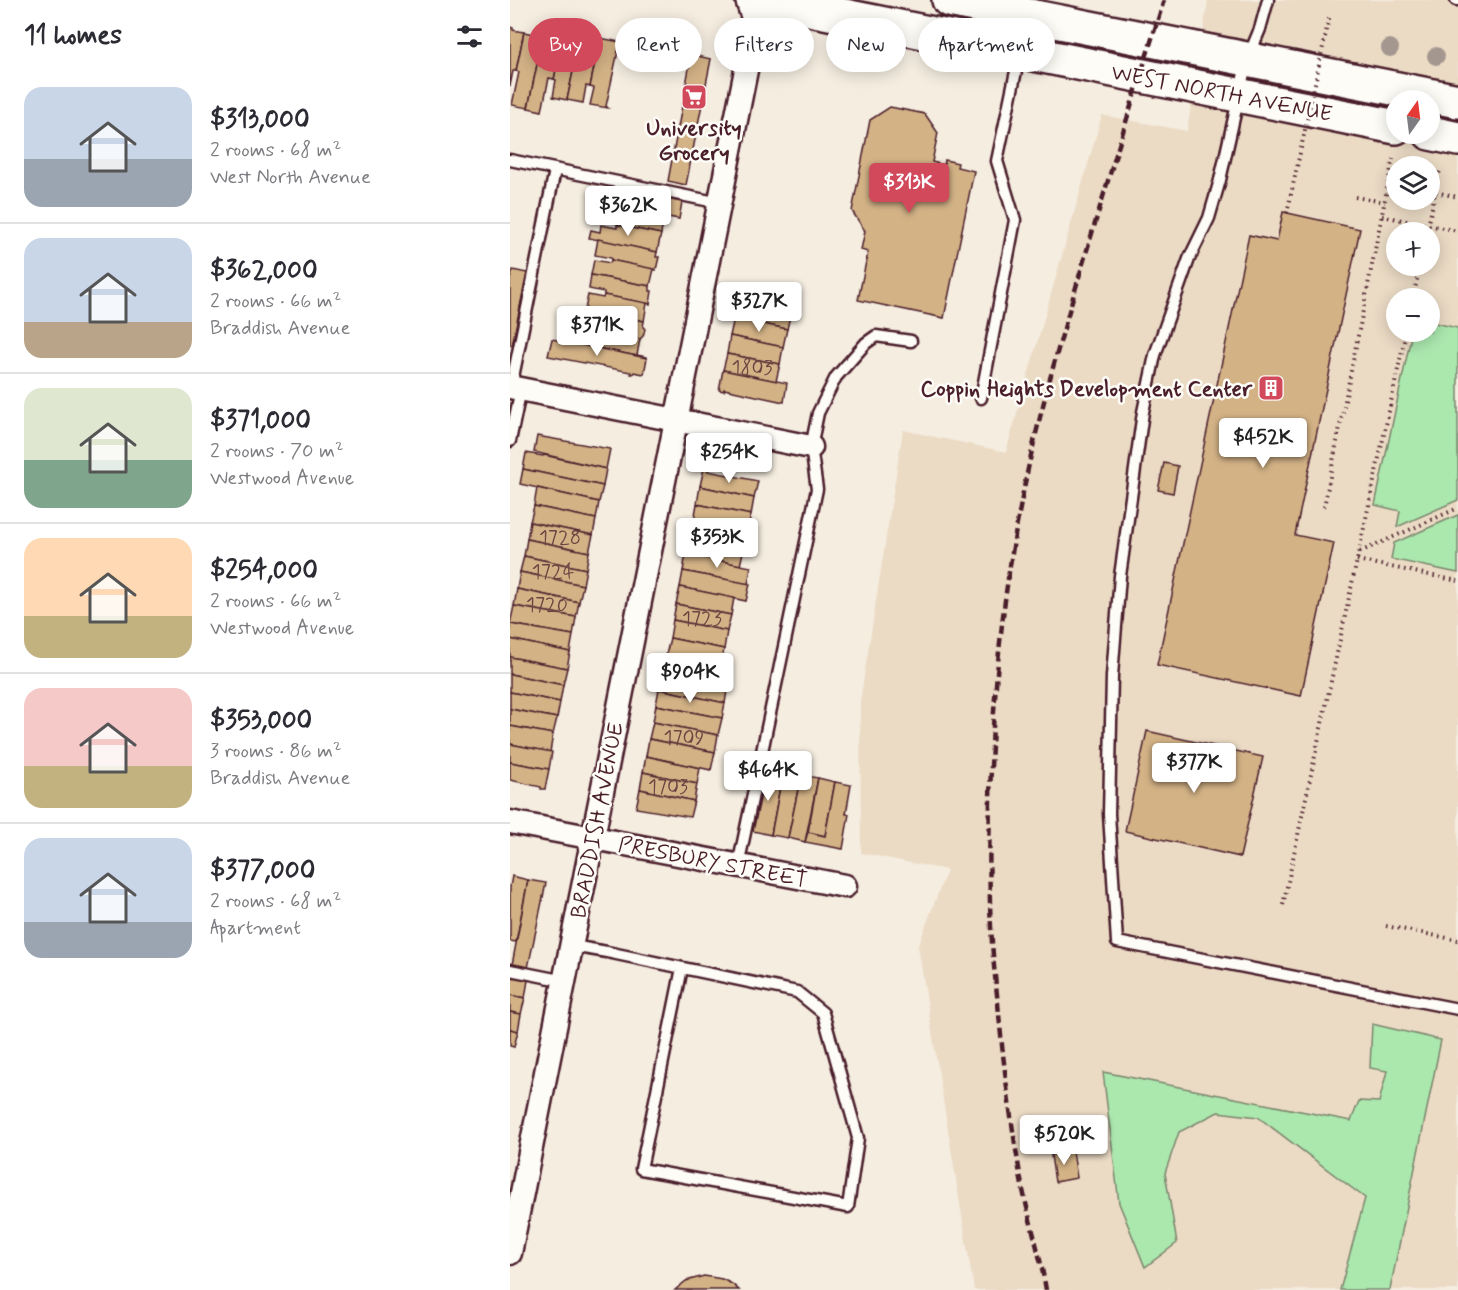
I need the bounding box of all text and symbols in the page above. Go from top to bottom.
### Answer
chip: Buy [528,18,603,72]
chip: Rent [615,18,702,72]
chip: Filters [714,18,814,72]
chip: New [826,18,906,72]
chip: Apartment [918,18,1055,72]
text: 11 homes [24,19,122,53]
icon: filters [453,20,486,53]
street label: WEST NORTH AVENUE [1109,59,1335,129]
supermarket icon: University Grocery [679,82,709,112]
north arrow [1386,90,1440,144]
map controls [1386,90,1440,342]
text: $313,000 [210,103,310,137]
icon: home [72,111,144,183]
place label: University Grocery [646,115,742,168]
text: 2 rooms · 68 m² [210,137,341,164]
button: layers [1386,156,1440,210]
pin: $313K [867,163,951,214]
text: West North Avenue [210,164,371,191]
text: $313K [883,169,935,196]
pin: $362K [586,186,670,237]
text: $362K [599,192,657,219]
button: + [1386,222,1440,276]
text: $362,000 [210,254,318,288]
icon: home [72,262,144,334]
pin: $327K [717,282,801,333]
text: 2 rooms · 66 m² [210,288,341,315]
text: $327K [731,288,787,315]
button: − [1386,288,1440,342]
pin: $371K [555,306,639,357]
text: $371K [571,312,623,339]
text: Braddish Avenue [210,315,350,342]
house number: 1803 [732,355,772,382]
building icon: Coppin Heights Development Center [1256,373,1286,403]
place label: Coppin Heights Development Center [921,376,1253,405]
text: $371,000 [210,404,311,438]
icon: home [72,412,144,484]
pin: $452K [1221,418,1305,469]
text: $452K [1233,424,1293,451]
pin: $254K [687,433,771,484]
text: 2 rooms · 70 m² [210,438,344,465]
text: $254K [700,439,758,466]
text: Westwood Avenue [210,465,354,492]
pin: $353K [675,518,759,569]
text: $353K [690,524,744,551]
house number: 1728 [539,525,581,552]
text: $254,000 [210,554,318,588]
house number: 1724 [532,559,575,586]
icon: home [72,562,144,634]
text: 2 rooms · 66 m² [210,588,341,615]
house number: 1720 [526,592,568,619]
house number: 1723 [682,606,722,633]
text: Westwood Avenue [210,615,354,642]
pin: $904K [648,653,732,704]
text: $904K [661,659,719,686]
text: $353,000 [210,704,312,738]
icon: home [72,712,144,784]
street label: BRADDISH AVENUE [565,720,631,921]
house number: 1709 [664,725,705,752]
text: 3 rooms · 86 m² [210,738,342,765]
pin: $377K [1152,743,1236,794]
text: $377K [1166,749,1222,776]
pin: $464K [726,751,810,802]
text: $464K [738,757,798,784]
text: Braddish Avenue [210,765,350,792]
house number: 1703 [648,774,688,801]
street label: PRESBURY STREET [616,831,810,895]
text: $377,000 [210,854,315,888]
icon: home [72,862,144,934]
text: 2 rooms · 68 m² [210,888,341,915]
text: Apartment [210,915,301,942]
pin: $520K [1022,1115,1106,1166]
text: $520K [1034,1121,1094,1148]

